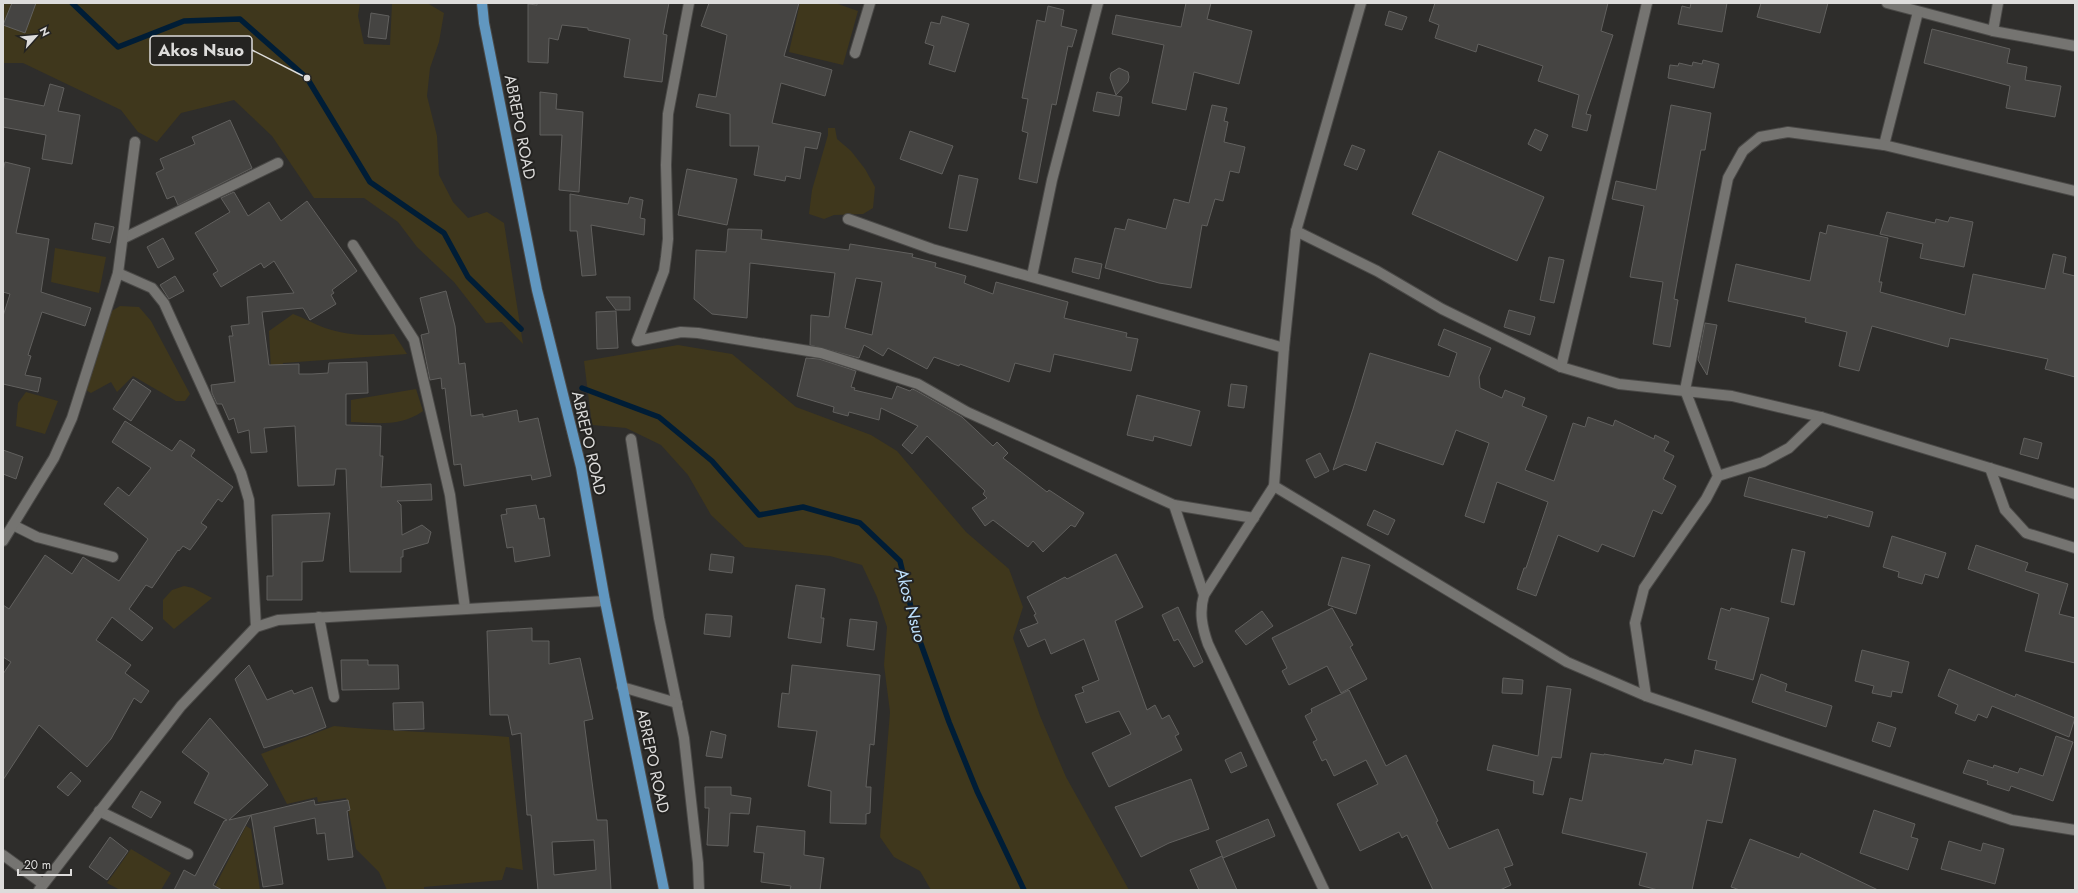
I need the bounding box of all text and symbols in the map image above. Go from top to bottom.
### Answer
north arrow [16,16,56,56]
text: N [36,24,54,39]
callout: Akos Nsuo [150,36,252,65]
text: Akos Nsuo [157,38,244,62]
street label: ABREPO ROAD [499,73,541,181]
street label: ABREPO ROAD [566,389,612,497]
water label: Akos Nsuo [889,564,932,645]
street label: ABREPO ROAD [631,707,675,815]
scale bar [18,851,71,877]
text: 20 m [24,856,51,874]

